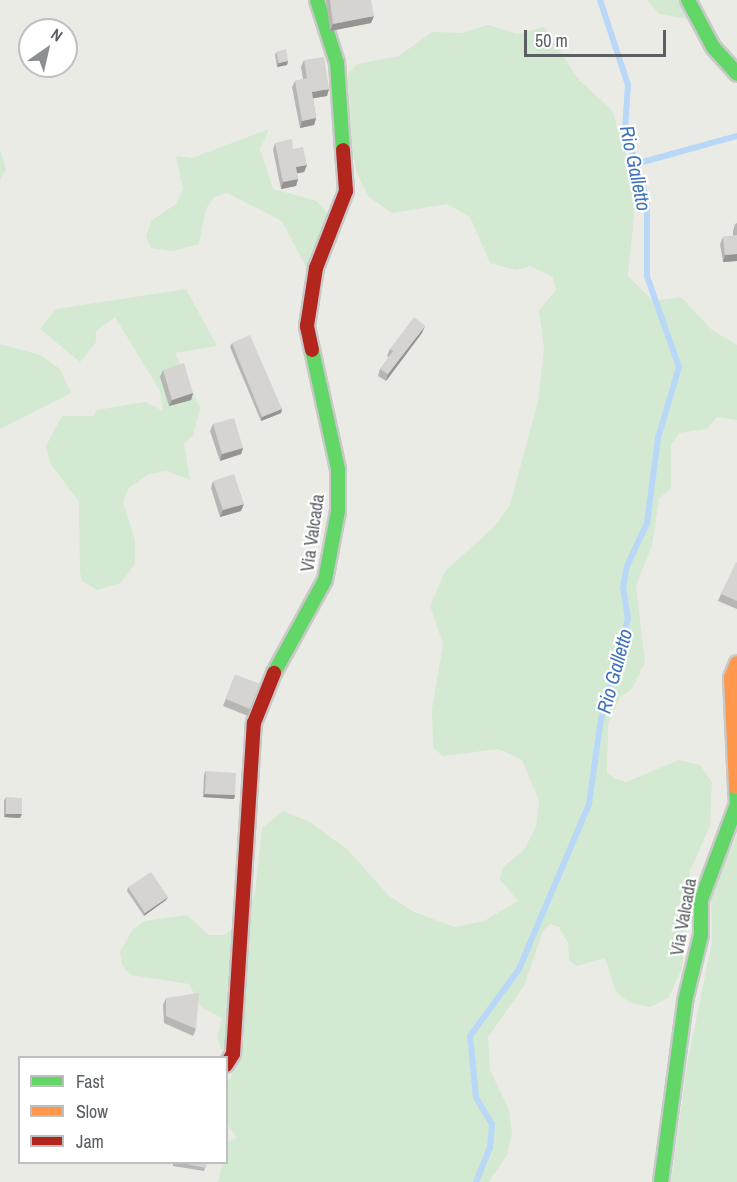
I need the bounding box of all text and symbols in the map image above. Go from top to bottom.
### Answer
north arrow [18,18,78,78]
scale bar [527,18,670,56]
text: N [47,23,67,47]
text: 50 m [535,28,568,53]
water label: Rio Galletto [615,123,657,213]
street label: Via Valcada [297,493,329,573]
water label: Rio Galletto [591,626,637,716]
street label: Via Valcada [667,877,701,957]
legend [18,1056,228,1164]
text: Fast [76,1069,104,1094]
text: Slow [76,1099,108,1124]
text: Jam [76,1129,104,1154]

